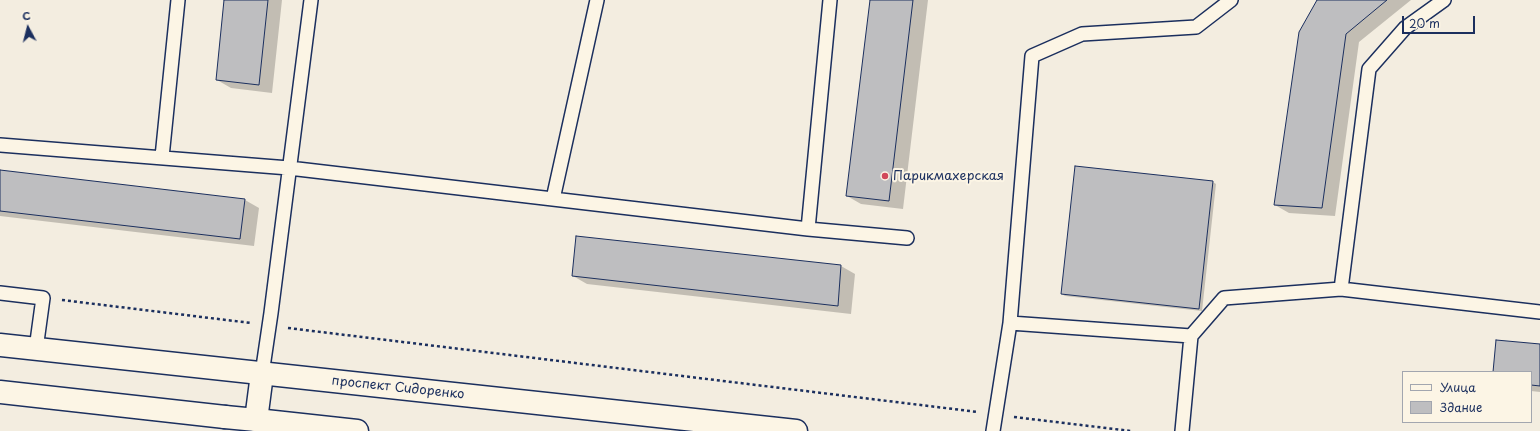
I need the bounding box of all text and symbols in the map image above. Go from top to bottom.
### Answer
text: С [21,7,32,25]
north arrow [8,8,48,48]
scale bar [1404,8,1477,34]
text: 20 m [1409,14,1440,32]
place label: Парикмахерская [893,168,1004,184]
marker: Парикмахерская [880,171,890,181]
legend [1402,371,1532,423]
street label: проспект Сидоренко [331,373,465,403]
text: Улица [1440,378,1476,396]
text: Здание [1440,398,1482,416]

